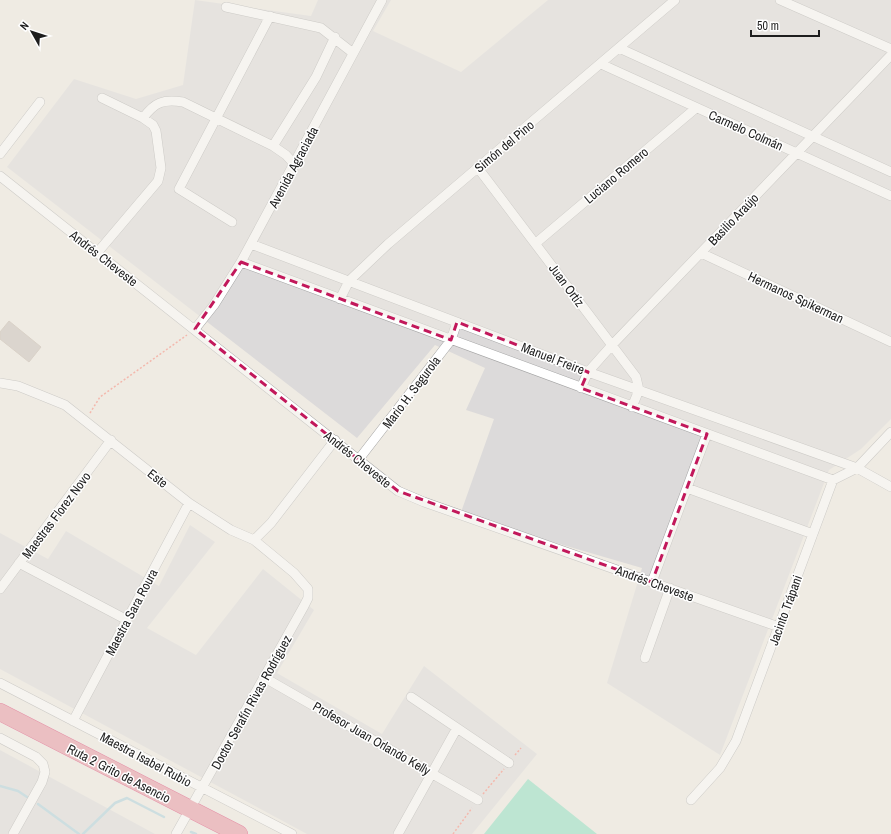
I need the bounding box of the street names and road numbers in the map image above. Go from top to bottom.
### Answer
street label: Carmelo Colmán [706,106,786,155]
street label: Simón del Pino [471,116,538,176]
street label: Avenida Agraciada [264,123,322,212]
street label: Luciano Romero [581,143,652,207]
street label: Basilio Araújo [704,190,762,249]
street label: Andrés Cheveste [65,226,141,290]
street label: Juan Ortíz [545,261,588,310]
street label: Hermanos Spikerman [745,268,846,327]
street label: Manuel Freire [519,339,587,378]
street label: Mario H. Segurola [379,353,444,432]
street label: Andrés Cheveste [320,426,395,492]
street label: Este [144,465,171,492]
street label: Maestras Florez Novo [18,468,95,562]
street label: Andrés Cheveste [613,561,696,605]
street label: Maestra Sara Roura [101,566,162,659]
street label: Jacinto Trápani [765,573,806,648]
street label: Doctor Serafín Rivas Rodríguez [207,632,295,772]
street label: Profesor Juan Orlando Kelly [310,698,434,779]
street label: Maestra Isabel Rubio [97,728,195,791]
street label: Ruta 2 Grito de Asencio [64,740,173,807]

